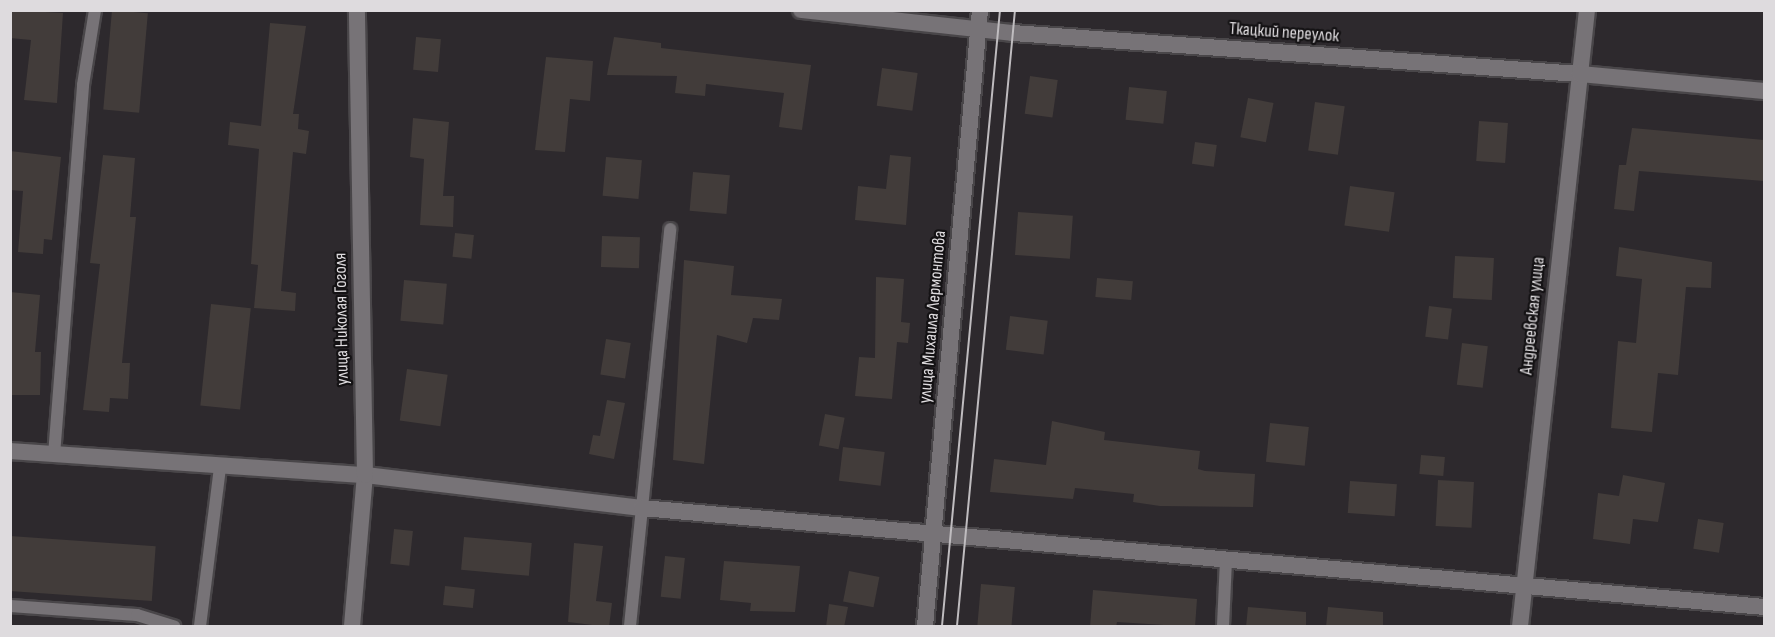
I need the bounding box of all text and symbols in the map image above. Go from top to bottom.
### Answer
street label: Ткацкий переулок [1228,18,1340,48]
street label: улица Михаила Лермонтова [915,230,951,404]
street label: улица Николая Гоголя [330,253,354,385]
street label: Андреевская улица [1516,256,1550,376]

